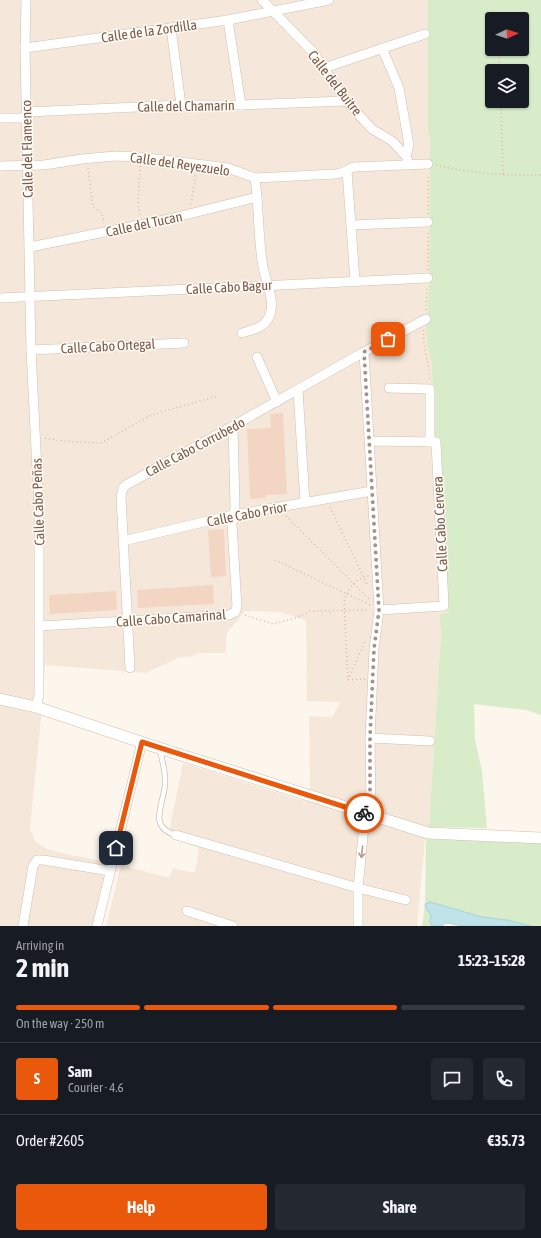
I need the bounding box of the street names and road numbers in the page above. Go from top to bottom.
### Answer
street label: Calle de la Zordilla [100,16,198,46]
street label: Calle del Buitre [305,47,365,119]
street label: Calle del Chamarin [137,97,235,115]
street label: Calle del Flamenco [18,100,36,198]
street label: Calle del Reyezuelo [129,149,231,179]
street label: Calle del Tucan [104,208,184,240]
street label: Calle Cabo Bagur [185,277,273,297]
street label: Calle Cabo Ortegal [60,336,156,356]
street label: Calle Cabo Corrubedo [143,414,247,480]
street label: Calle Cabo Peñas [28,458,48,546]
street label: Calle Cabo Cervera [430,476,450,572]
street label: Calle Cabo Prior [206,498,289,530]
street label: Calle Cabo Camarinal [116,606,227,630]

